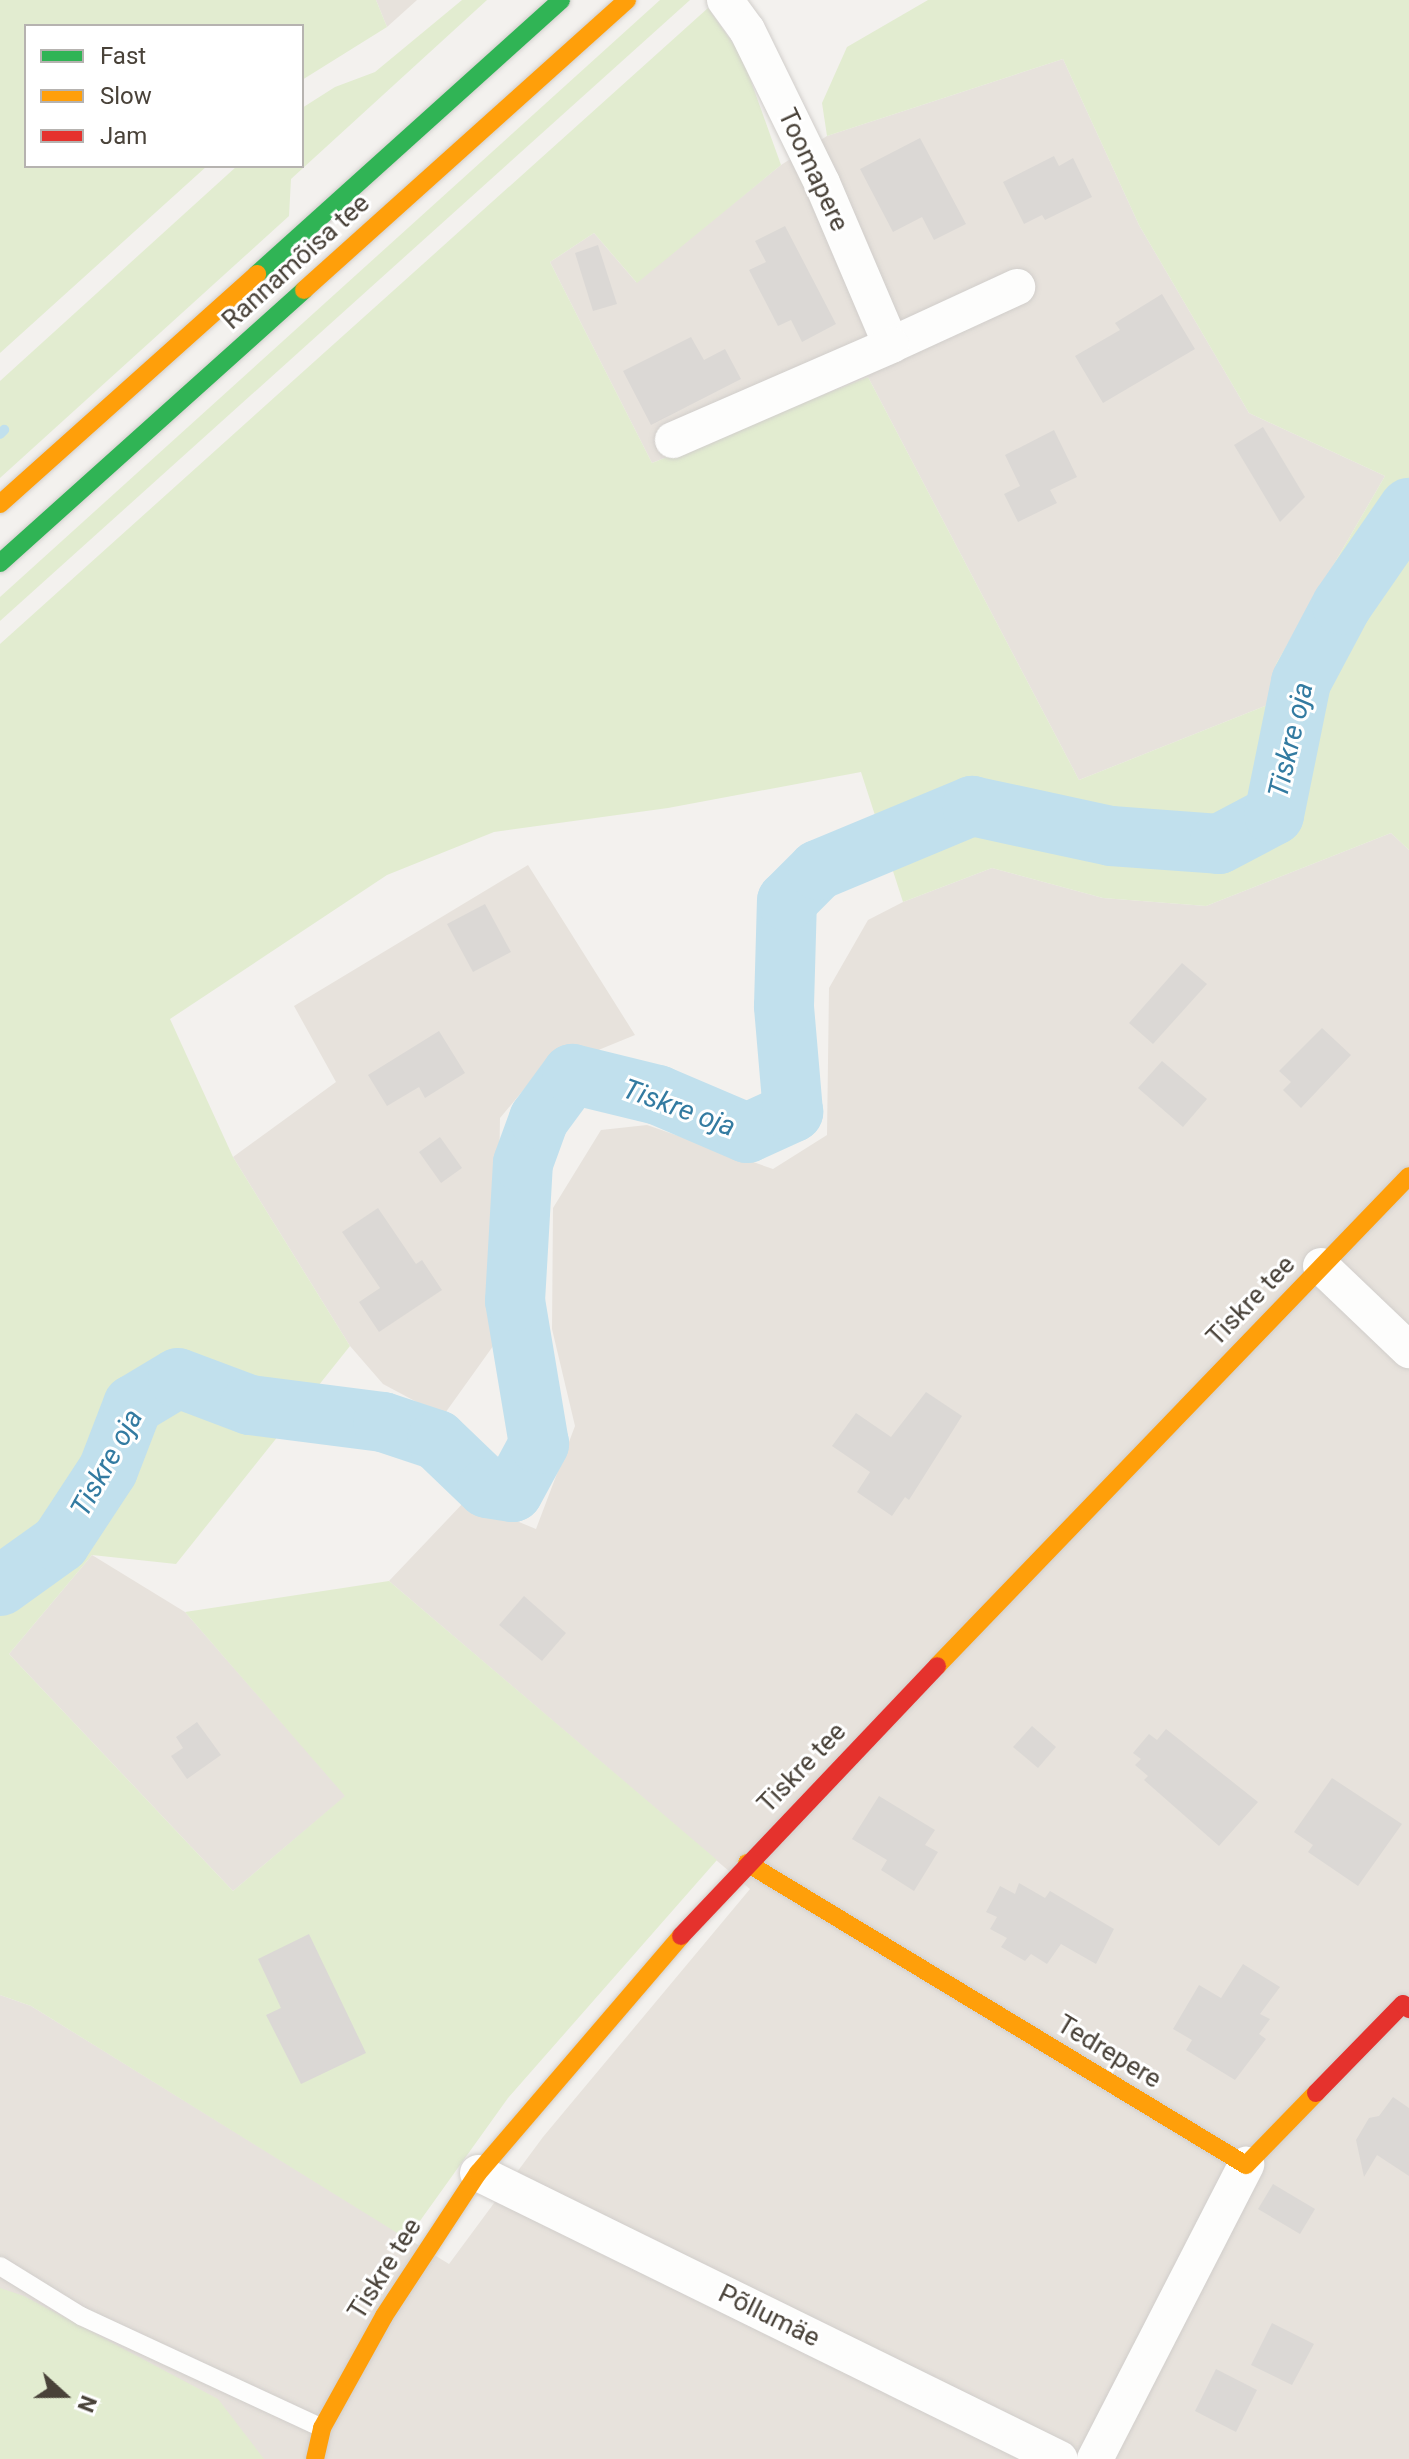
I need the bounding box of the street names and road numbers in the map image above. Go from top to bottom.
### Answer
street label: Toomapere [771,104,855,236]
street label: Rannamõisa tee [216,188,376,336]
street label: Tiskre tee [1200,1249,1302,1353]
street label: Tiskre tee [751,1716,853,1820]
street label: Tedrepere [1051,2009,1167,2095]
street label: Tiskre tee [342,2213,428,2325]
street label: Põllumäe [713,2278,825,2354]

